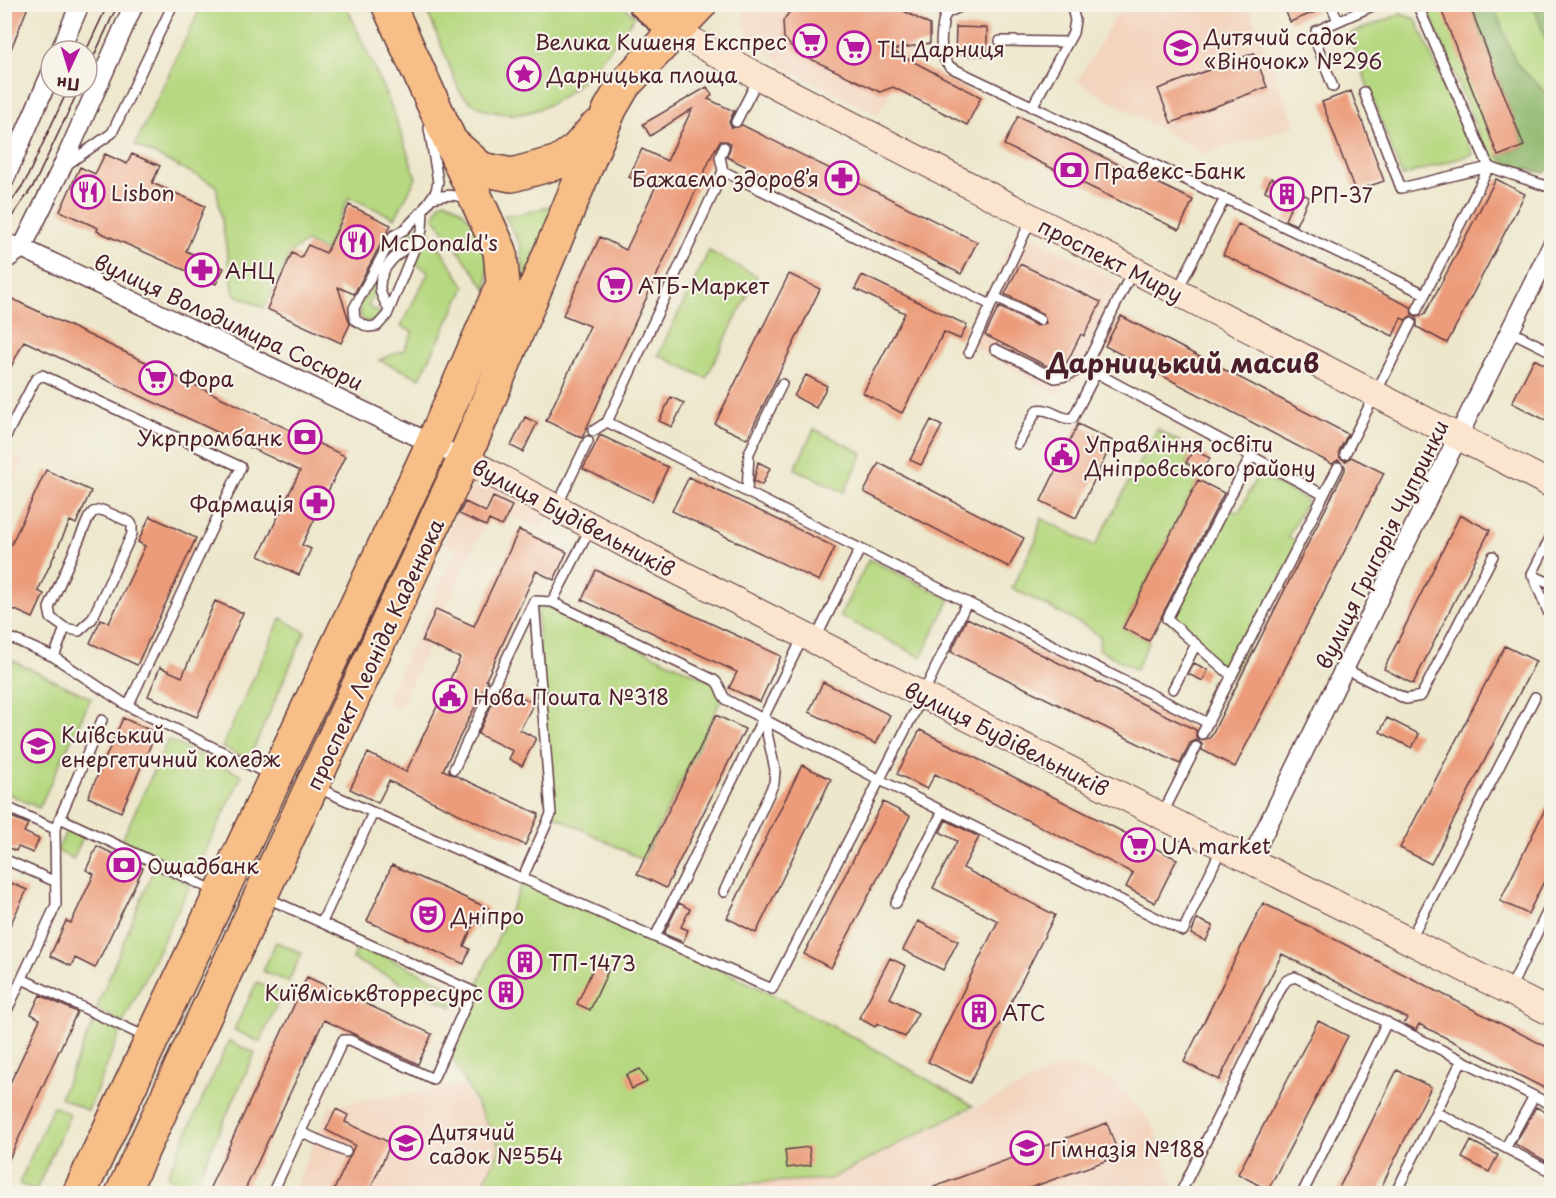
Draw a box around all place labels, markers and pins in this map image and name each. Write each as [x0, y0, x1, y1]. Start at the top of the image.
place label: Дитячий садок «Віночок» №296 [1203, 20, 1382, 76]
supermarket icon: Велика Кишеня Експрес [792, 23, 828, 59]
place label: Велика Кишеня Експрес [535, 25, 787, 57]
supermarket icon: ТЦ Дарниця [836, 30, 872, 66]
school or university icon: Дитячий садок «Віночок» №296 [1163, 30, 1199, 66]
place label: ТЦ Дарниця [877, 32, 1005, 64]
place icon: Дарницька площа [506, 56, 542, 92]
place label: Дарницька площа [546, 58, 737, 90]
bank icon: Правекс-Банк [1053, 152, 1089, 188]
place label: Правекс-Банк [1094, 154, 1246, 186]
pharmacy icon: Бажаємо здоровʼя [824, 160, 860, 196]
place label: Бажаємо здоровʼя [632, 162, 819, 194]
restaurant icon: Lisbon [70, 174, 106, 210]
place label: Lisbon [111, 176, 175, 208]
building icon: РП-37 [1269, 176, 1305, 212]
place label: РП-37 [1310, 178, 1373, 210]
restaurant icon: McDonald's [339, 224, 375, 260]
place label: McDonald's [380, 226, 498, 258]
pharmacy icon: АНЦ [184, 252, 220, 288]
place label: АНЦ [225, 254, 275, 286]
supermarket icon: АТБ-Маркет [597, 267, 633, 303]
place label: АТБ-Маркет [638, 269, 770, 301]
supermarket icon: Фора [138, 360, 174, 396]
place label: Фора [179, 362, 234, 394]
bank icon: Укрпромбанк [287, 419, 323, 455]
place label: Укрпромбанк [137, 421, 283, 453]
place label: Управління освіти Дніпровського району [1084, 427, 1316, 483]
public building icon: Управління освіти Дніпровського району [1044, 437, 1080, 473]
pharmacy icon: Фармація [299, 485, 335, 521]
place label: Фармація [190, 487, 294, 519]
public building icon: Нова Пошта №318 [432, 678, 468, 714]
place label: Нова Пошта №318 [473, 680, 669, 712]
place label: Київський енергетичний коледж [61, 718, 281, 774]
school or university icon: Київський енергетичний коледж [20, 728, 56, 764]
supermarket icon: UA market [1120, 827, 1156, 863]
place label: UA market [1161, 829, 1271, 861]
bank icon: Ощадбанк [106, 847, 142, 883]
place label: Ощадбанк [147, 849, 259, 881]
theatre icon: Дніпро [410, 897, 446, 933]
place label: Дніпро [450, 899, 524, 931]
building icon: ТП-1473 [507, 944, 543, 980]
place label: ТП-1473 [548, 946, 636, 978]
building icon: Київміськвторресурс [488, 974, 524, 1010]
place label: Київміськвторресурс [264, 976, 483, 1008]
building icon: АТС [961, 994, 997, 1030]
place label: АТС [1002, 996, 1046, 1028]
place label: Дитячий садок №554 [428, 1115, 563, 1171]
school or university icon: Дитячий садок №554 [388, 1125, 424, 1161]
school or university icon: Гімназія №188 [1009, 1130, 1045, 1166]
place label: Гімназія №188 [1050, 1132, 1205, 1164]

